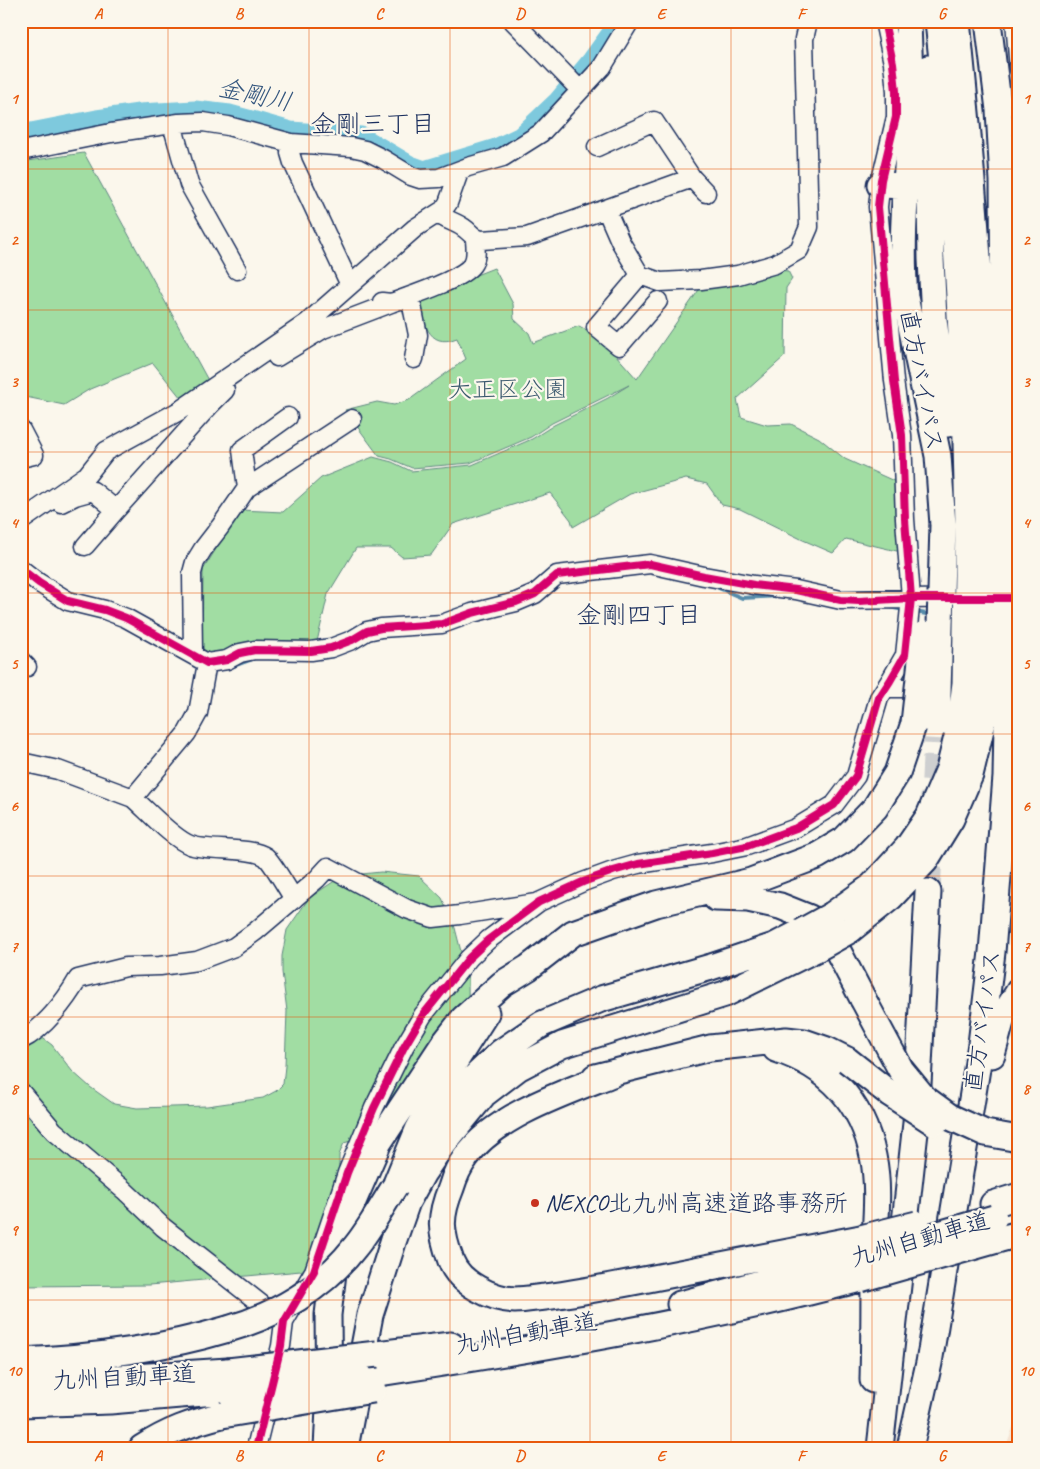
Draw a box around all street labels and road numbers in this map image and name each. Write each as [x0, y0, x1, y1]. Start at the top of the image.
street label: 直方バイパス [894, 307, 950, 453]
street label: 直方バイパス [957, 948, 1007, 1094]
street label: 九州自動車道 [847, 1205, 993, 1273]
street label: 九州自動車道 [452, 1306, 600, 1360]
street label: 九州自動車道 [51, 1358, 197, 1396]

